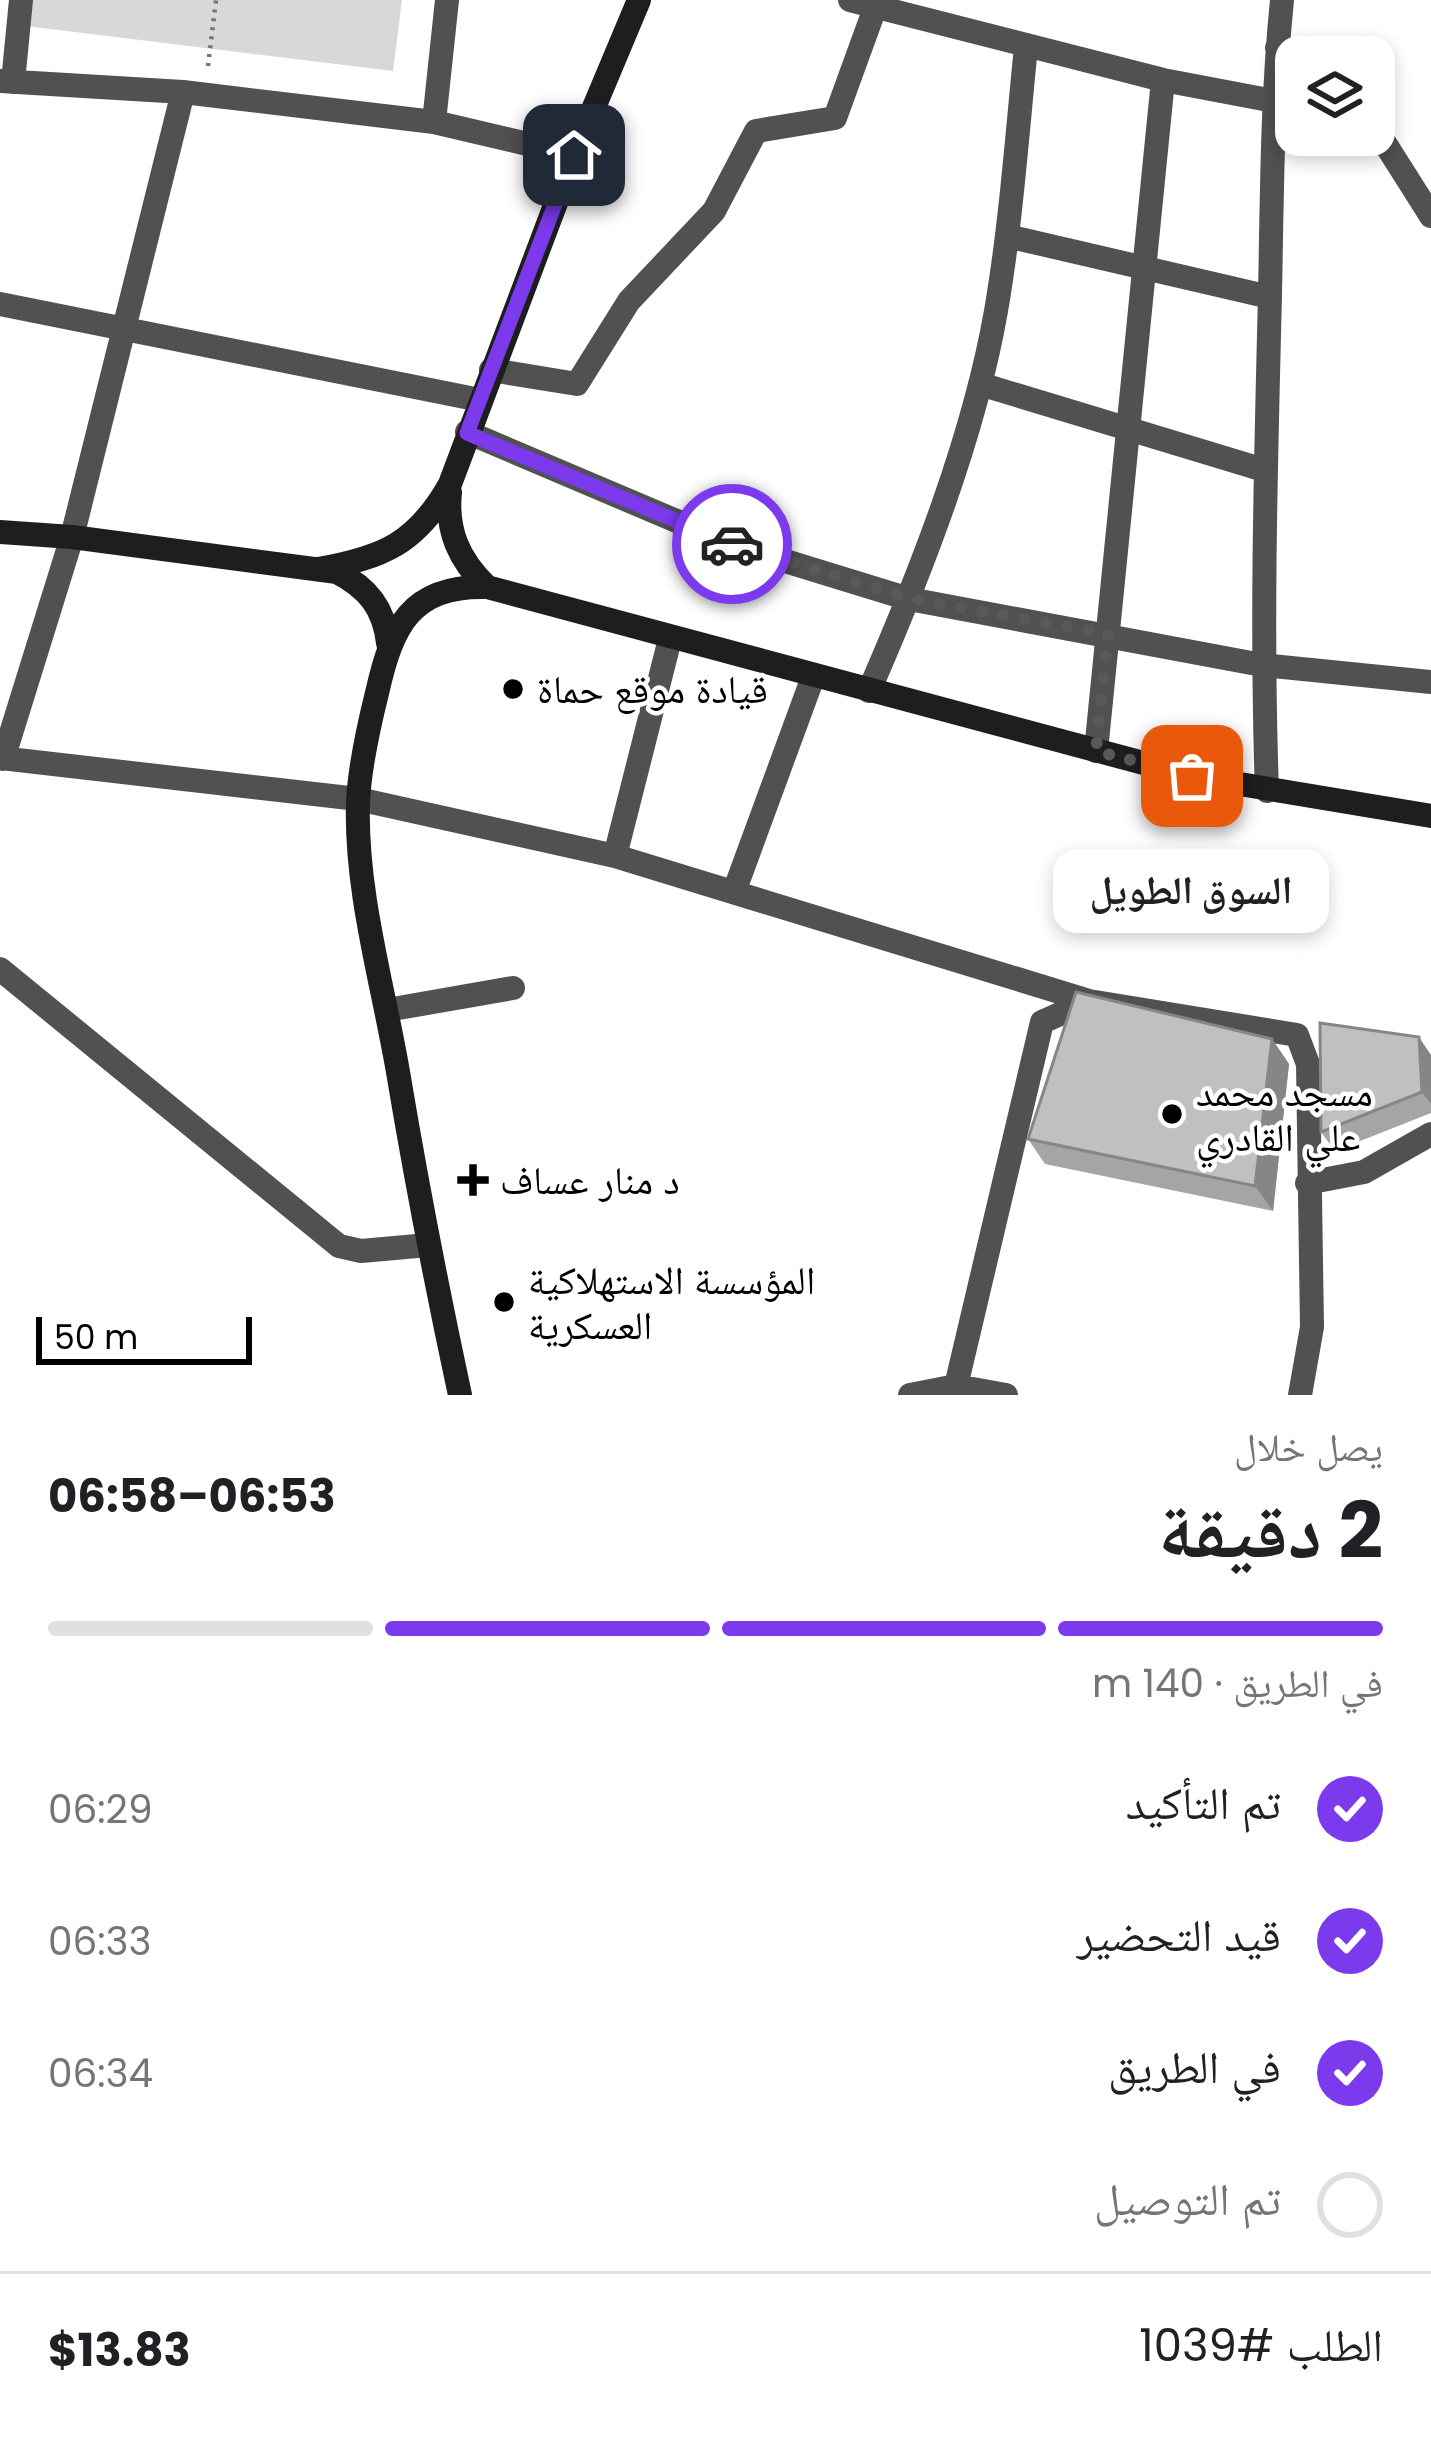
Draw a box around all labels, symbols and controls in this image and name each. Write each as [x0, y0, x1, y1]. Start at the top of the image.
map controls [1275, 36, 1395, 156]
button: layers [1275, 36, 1395, 156]
pin [523, 104, 625, 206]
icon: home [541, 122, 607, 188]
courier [672, 484, 792, 604]
icon: car [699, 511, 765, 577]
place label: قيادة موقع حماة [537, 662, 768, 717]
marker: قيادة موقع حماة [500, 676, 526, 702]
pin [1141, 725, 1243, 827]
icon: bag [1159, 743, 1225, 809]
callout: السوق الطويل [1054, 848, 1330, 932]
text: السوق الطويل [1090, 863, 1293, 918]
place label: مسجد محمد علي القادري [1196, 1065, 1373, 1168]
marker: مسجد محمد علي القادري [1159, 1101, 1185, 1127]
place label: د منار عساف [500, 1153, 680, 1208]
marker: د منار عساف [457, 1164, 489, 1196]
place label: المؤسسة الاستهلاكية العسكرية [528, 1253, 815, 1353]
marker: المؤسسة الاستهلاكية العسكرية [491, 1289, 517, 1315]
scale bar [36, 1311, 252, 1364]
text: 50 m [54, 1314, 138, 1361]
text: يصل خلال [1234, 1420, 1383, 1475]
text: 06:53–06:58 [48, 1465, 336, 1528]
text: 2 دقيقة [1158, 1476, 1383, 1585]
text: في الطريق · 140 m [1092, 1656, 1383, 1711]
text: تم التأكيد [1126, 1772, 1281, 1835]
icon: check [1317, 1776, 1383, 1842]
text: 06:29 [48, 1782, 153, 1837]
text: قيد التحضير [1077, 1904, 1281, 1967]
icon: check [1317, 1908, 1383, 1974]
text: 06:33 [48, 1914, 152, 1969]
text: في الطريق [1108, 2036, 1281, 2099]
icon: check [1317, 2040, 1383, 2106]
text: 06:34 [48, 2046, 153, 2101]
text: تم التوصيل [1094, 2168, 1281, 2231]
text: الطلب #1039 [1139, 2314, 1383, 2377]
text: $13.83 [48, 2319, 191, 2382]

